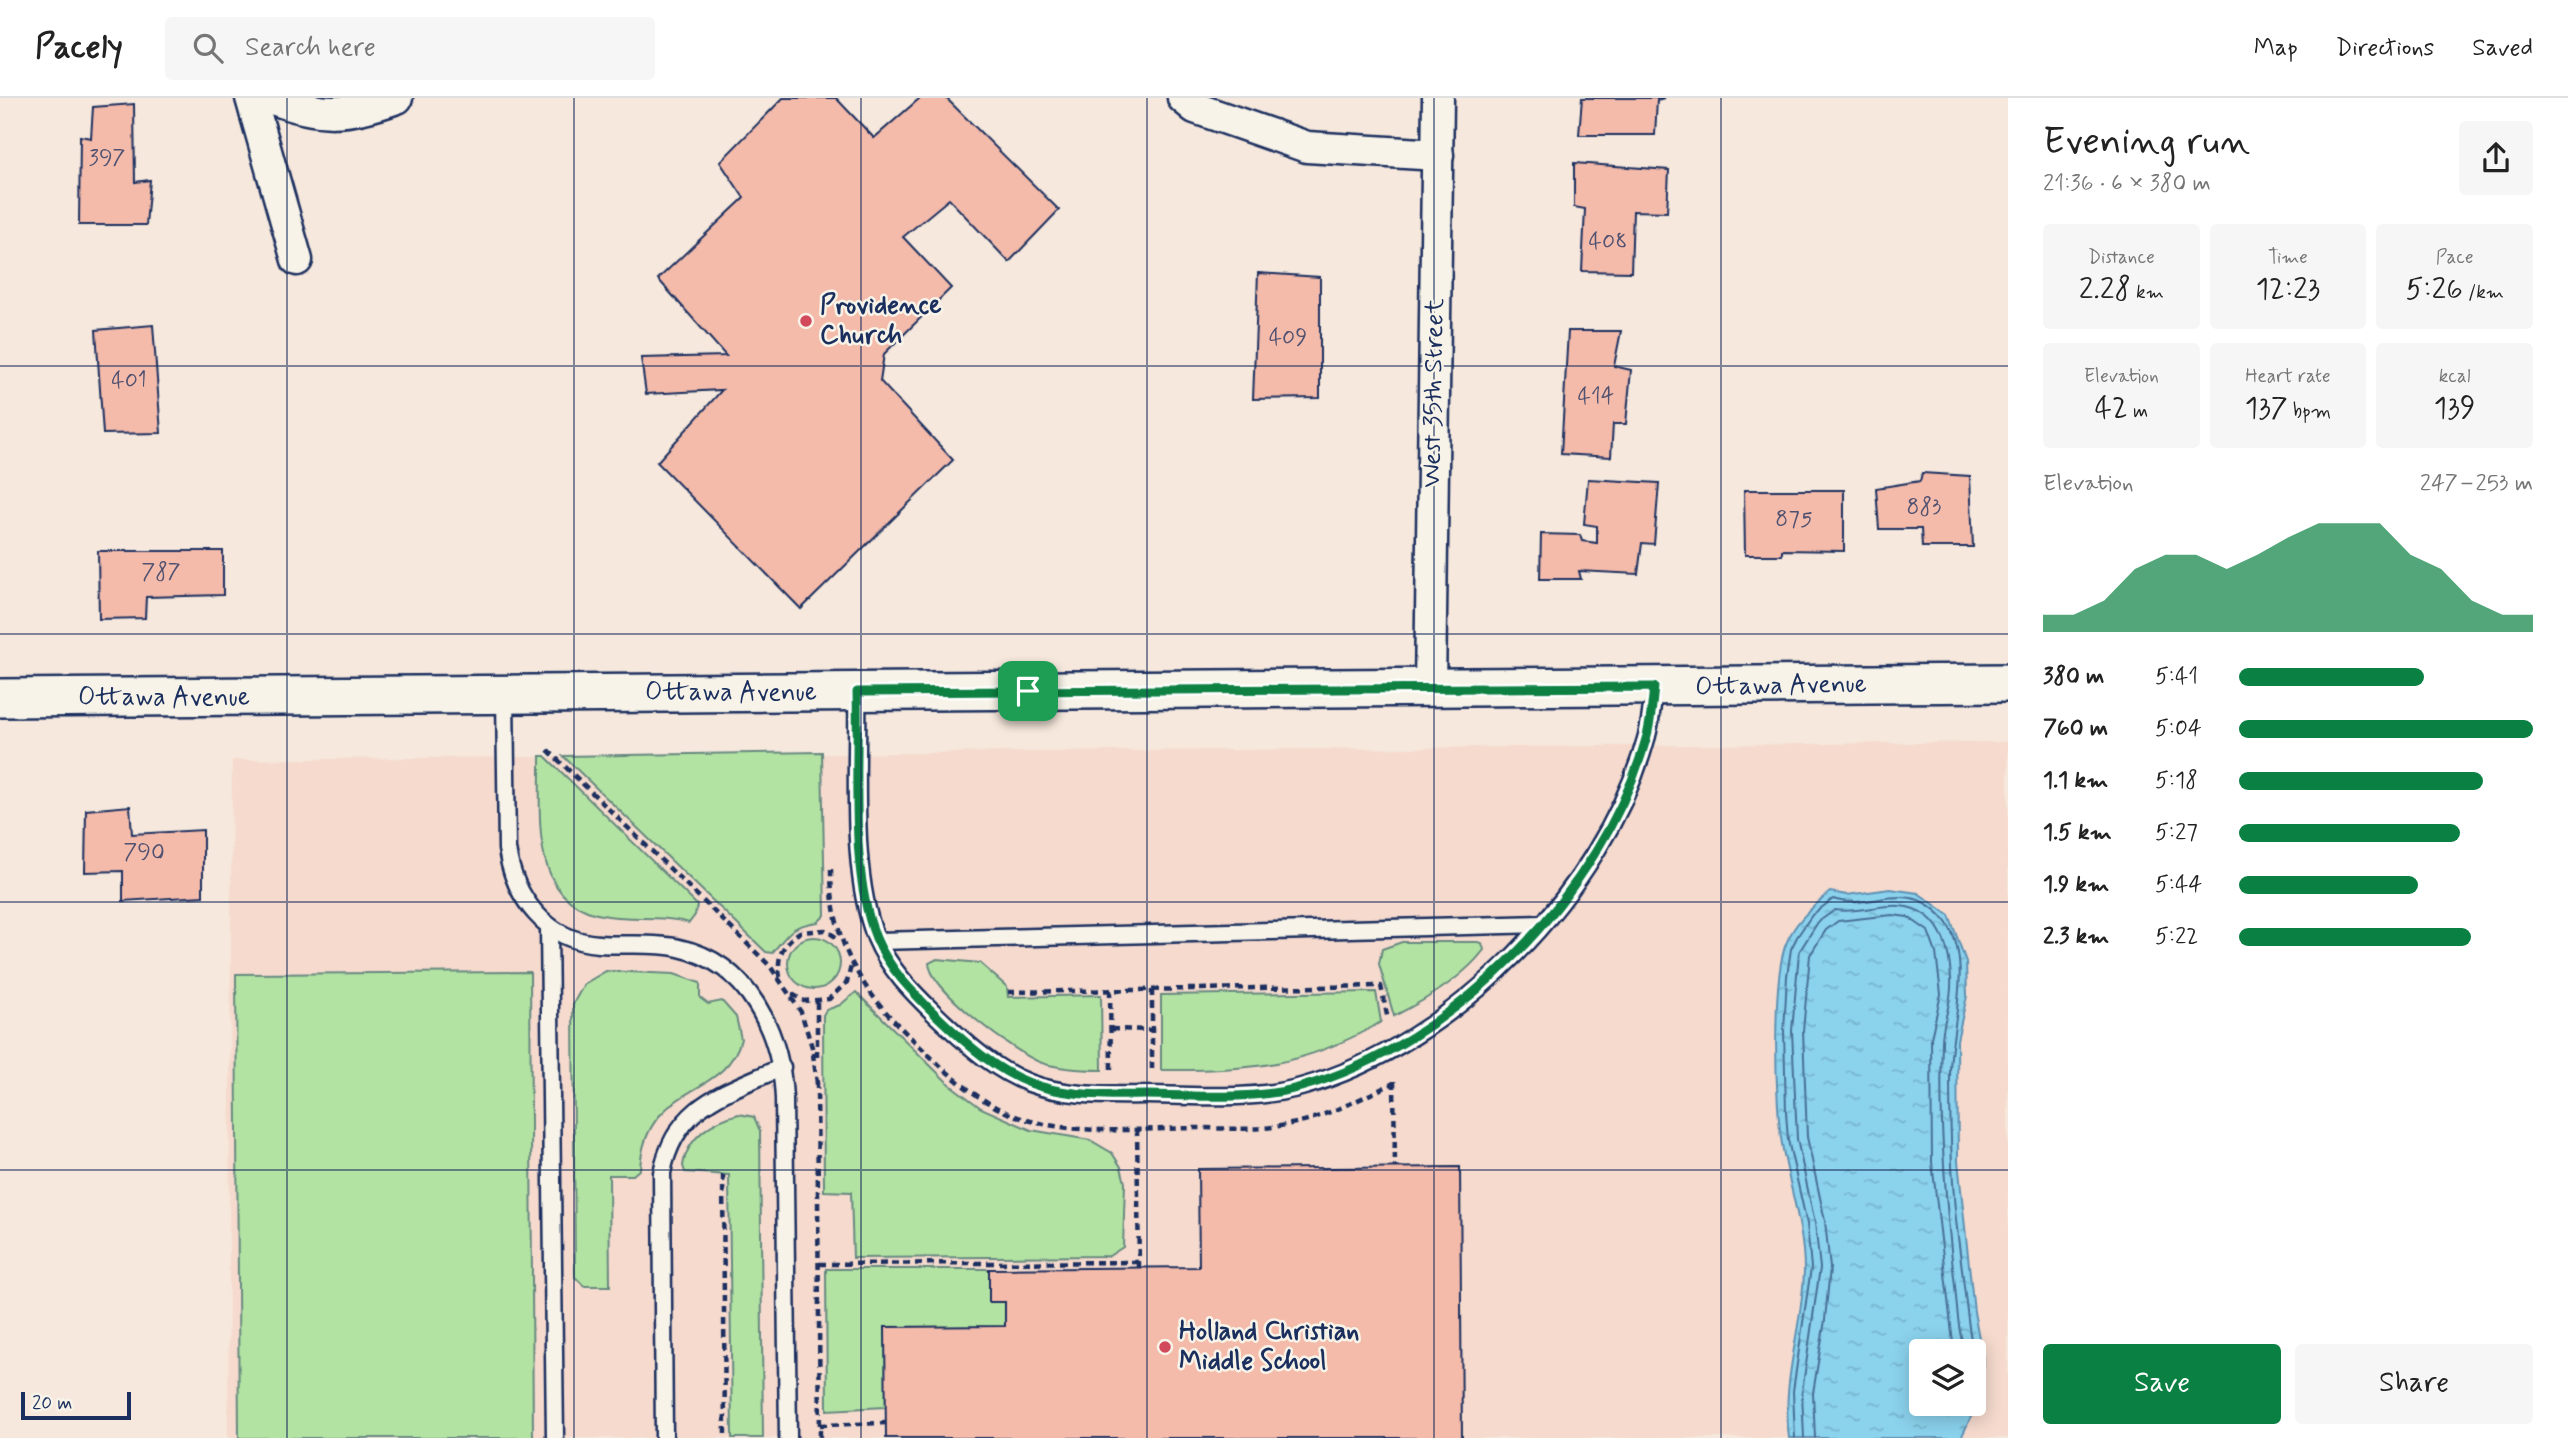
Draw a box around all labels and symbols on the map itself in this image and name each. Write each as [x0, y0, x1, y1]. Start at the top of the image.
house number: 397 [89, 144, 125, 174]
house number: 408 [1589, 227, 1627, 257]
place label: Providence Church [820, 289, 941, 353]
street label: West 35th Street [1415, 298, 1453, 488]
marker: Providence Church [798, 313, 814, 329]
house number: 409 [1269, 323, 1307, 353]
house number: 401 [111, 366, 147, 396]
house number: 414 [1578, 382, 1614, 412]
house number: 883 [1907, 493, 1941, 523]
house number: 875 [1775, 505, 1813, 535]
house number: 787 [141, 558, 181, 588]
pin [998, 661, 1058, 721]
street label: Ottawa Avenue [1695, 668, 1867, 704]
street label: Ottawa Avenue [645, 676, 817, 710]
street label: Ottawa Avenue [78, 681, 250, 715]
house number: 790 [123, 838, 165, 868]
place label: Holland Christian Middle School [1179, 1315, 1359, 1379]
marker: Holland Christian Middle School [1157, 1339, 1173, 1355]
scale bar [21, 1389, 131, 1421]

